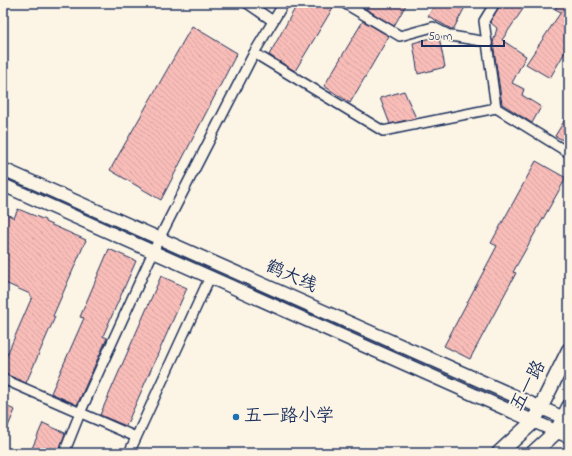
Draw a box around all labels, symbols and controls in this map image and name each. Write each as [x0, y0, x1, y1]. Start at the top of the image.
scale bar [422, 22, 504, 48]
text: 50 m [428, 28, 452, 46]
street label: 鹤大线 [261, 254, 321, 300]
street label: 五一路 [505, 356, 553, 416]
place label: 五一路小学 [244, 404, 334, 430]
marker: 五一路小学 [231, 412, 241, 422]

